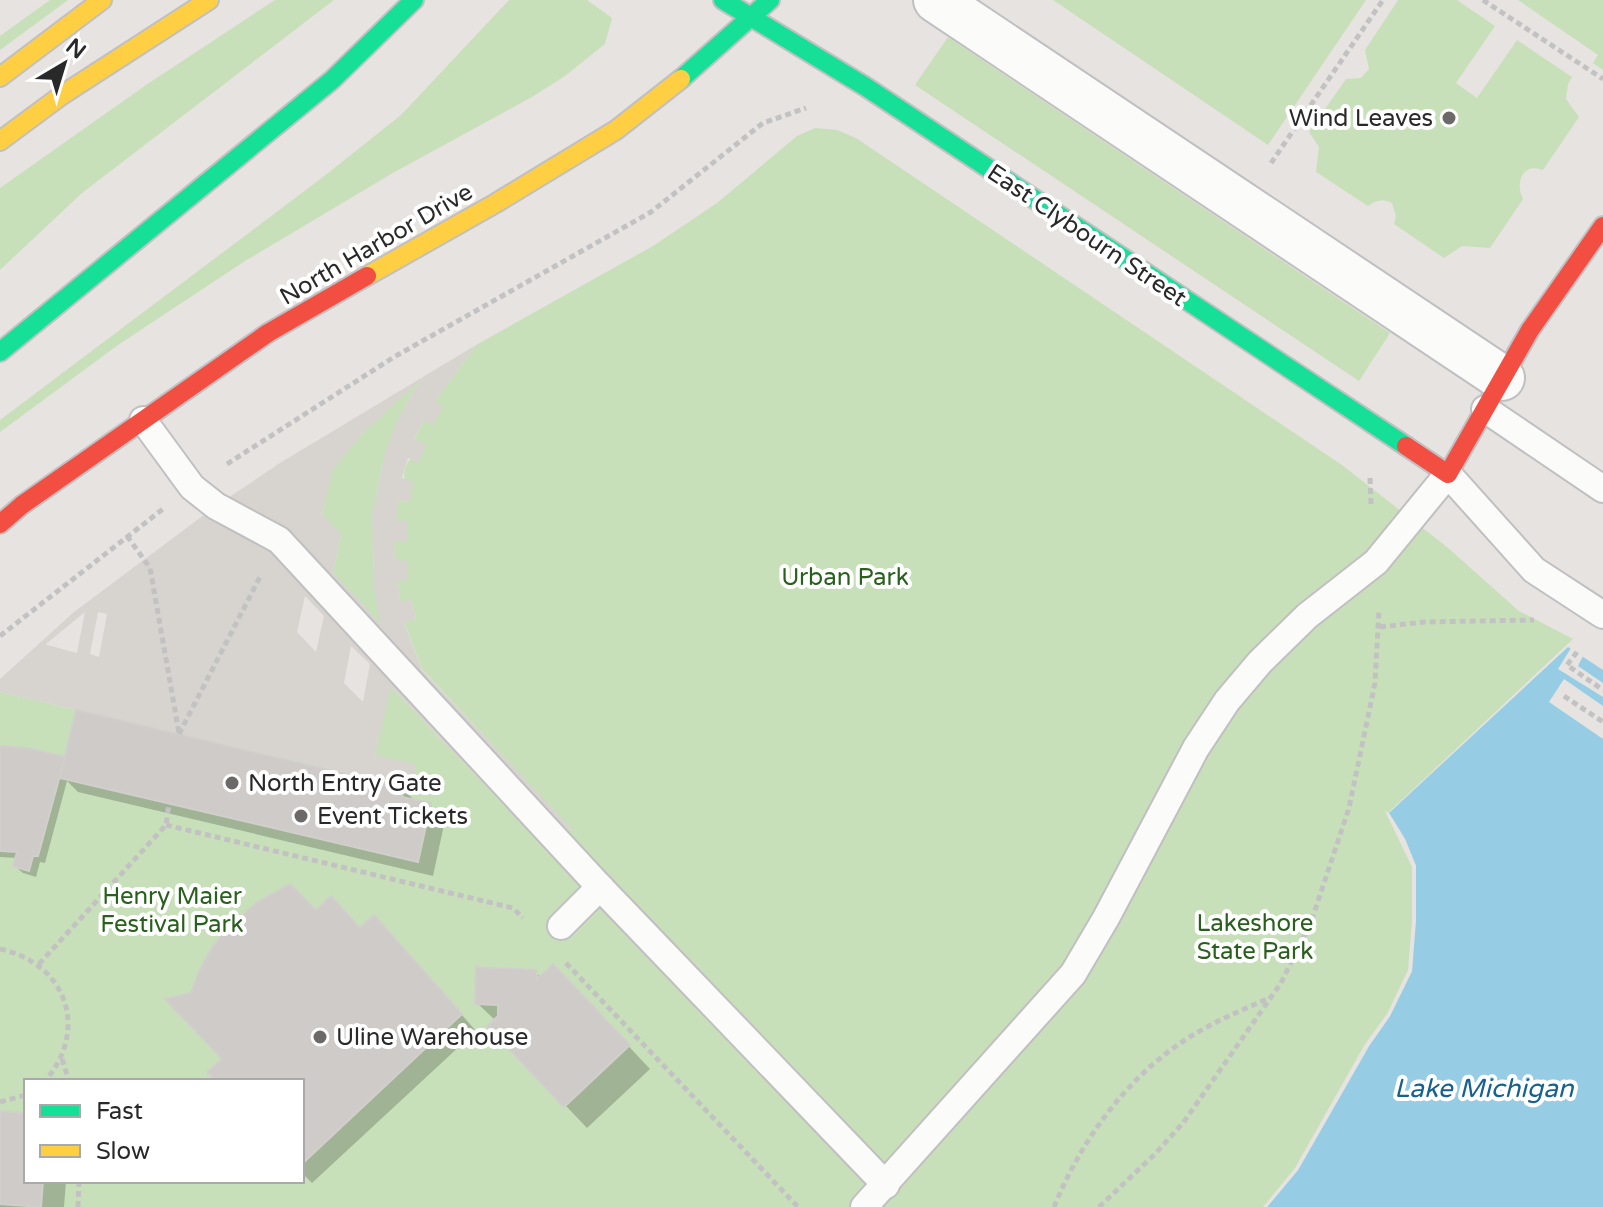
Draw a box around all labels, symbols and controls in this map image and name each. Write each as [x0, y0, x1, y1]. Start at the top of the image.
north arrow [24, 24, 104, 104]
text: N [61, 33, 91, 65]
place label: Wind Leaves [1289, 104, 1433, 133]
marker: Wind Leaves [1440, 109, 1458, 127]
street label: East Clybourn Street [982, 158, 1192, 313]
street label: North Harbor Drive [275, 177, 478, 311]
park label: Urban Park [781, 563, 909, 592]
place label: North Entry Gate [248, 769, 442, 798]
marker: North Entry Gate [223, 774, 241, 792]
place label: Event Tickets [317, 802, 468, 831]
marker: Event Tickets [292, 807, 310, 825]
park label: Henry Maier Festival Park [100, 882, 244, 939]
park label: Lakeshore State Park [1197, 909, 1313, 966]
place label: Uline Warehouse [336, 1023, 528, 1052]
marker: Uline Warehouse [311, 1028, 329, 1046]
water label: Lake Michigan [1394, 1073, 1575, 1104]
legend [24, 1079, 304, 1183]
text: Fast [96, 1097, 143, 1126]
text: Slow [96, 1137, 150, 1166]

